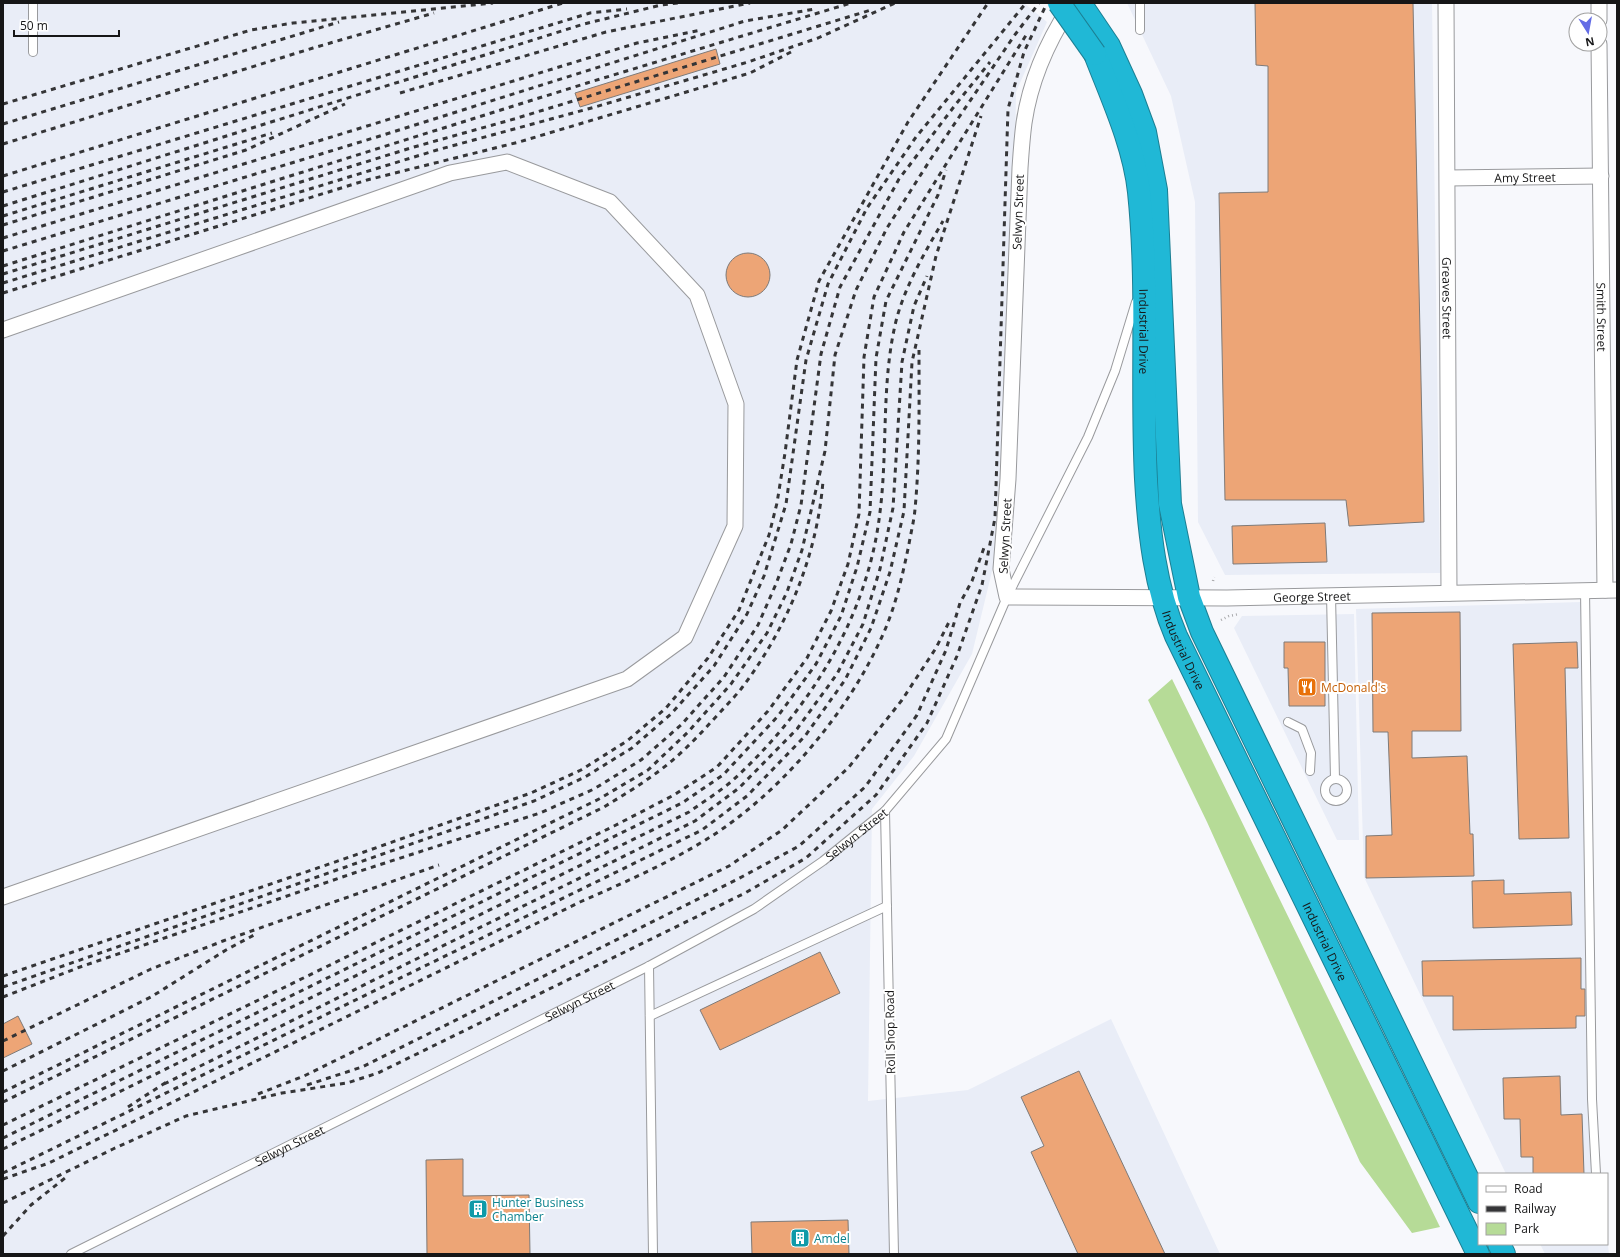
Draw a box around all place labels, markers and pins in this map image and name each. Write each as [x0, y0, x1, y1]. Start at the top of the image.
restaurant icon: McDonald's [1296, 676, 1318, 698]
place label: McDonald's [1321, 679, 1386, 696]
place label: Hunter Business Chamber [492, 1194, 584, 1225]
building icon: Hunter Business Chamber [467, 1198, 489, 1220]
building icon: Amdel [789, 1227, 811, 1249]
place label: Amdel [814, 1230, 850, 1247]

